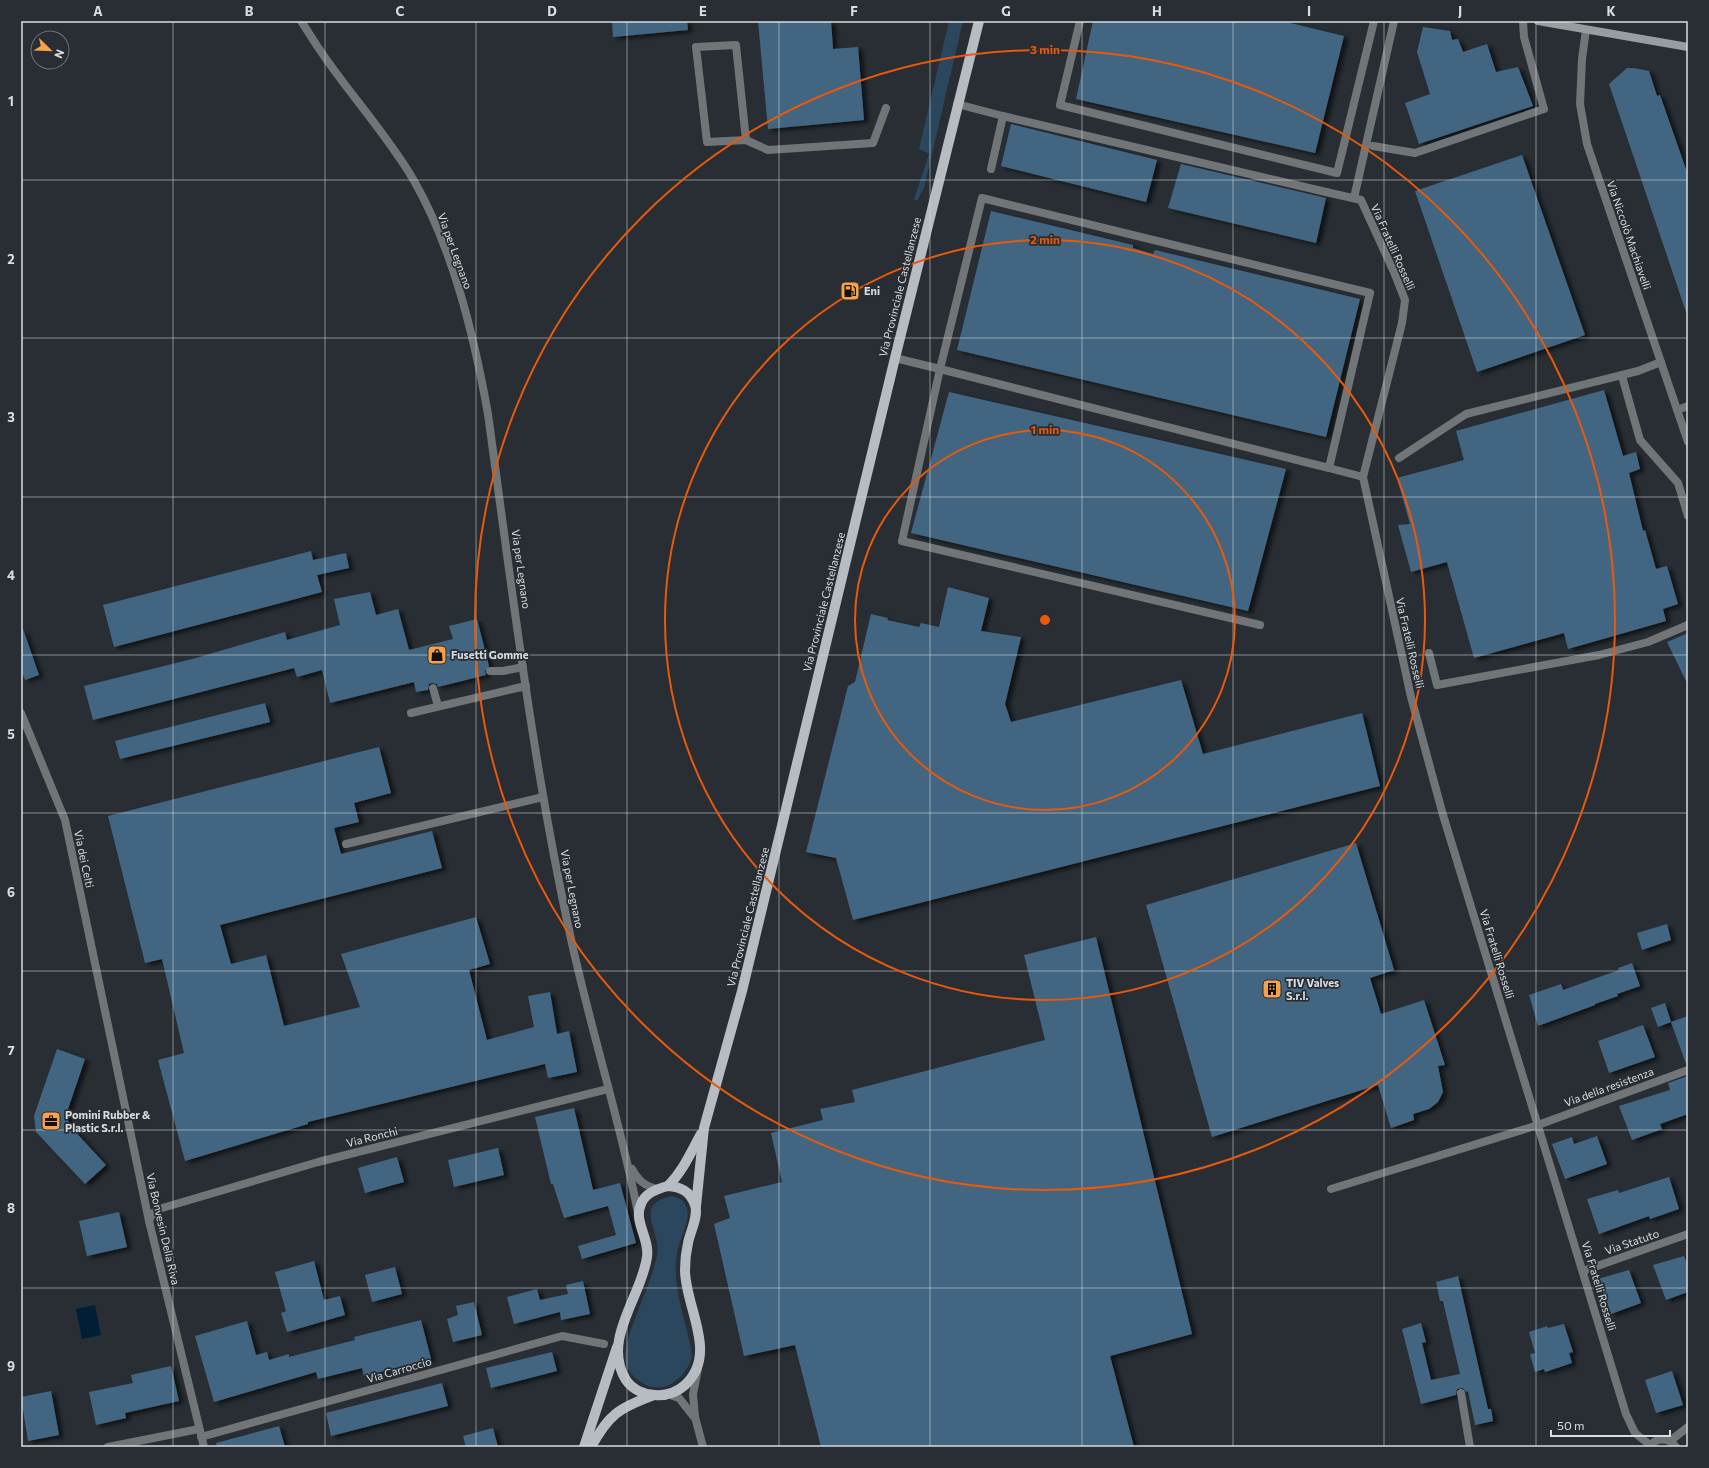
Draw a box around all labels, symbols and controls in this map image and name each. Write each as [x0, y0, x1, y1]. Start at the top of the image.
text: A [93, 3, 103, 19]
text: B [245, 3, 254, 19]
text: C [396, 3, 405, 19]
text: D [547, 3, 557, 19]
text: E [699, 3, 707, 19]
text: F [850, 3, 858, 19]
text: G [1001, 3, 1011, 19]
text: H [1152, 3, 1162, 19]
text: I [1307, 3, 1311, 19]
text: J [1458, 3, 1462, 19]
text: K [1606, 3, 1616, 19]
north arrow [30, 30, 70, 70]
text: 3 min [1030, 42, 1060, 56]
text: N [52, 48, 67, 60]
text: 1 [8, 93, 14, 109]
street label: Via Niccolò Machiavelli [1605, 179, 1654, 291]
street label: Via Fratelli Rosselli [1369, 202, 1418, 292]
street label: Via per Legnano [436, 211, 475, 291]
street label: Via Provinciale Castellanzese [876, 216, 923, 358]
text: 2 min [1030, 232, 1060, 246]
text: 2 [7, 251, 15, 267]
fuel station icon: Eni [839, 280, 861, 302]
place label: Eni [864, 284, 880, 297]
text: 3 [7, 409, 15, 425]
text: 1 min [1031, 422, 1059, 436]
street label: Via per Legnano [509, 528, 534, 610]
street label: Via Provinciale Castellanzese [800, 531, 847, 673]
text: 4 [7, 567, 15, 583]
street label: Via Fratelli Rosselli [1394, 596, 1427, 690]
centre of rings [1038, 613, 1052, 627]
shop icon: Fusetti Gomme [426, 644, 448, 666]
place label: Fusetti Gomme [451, 648, 529, 661]
text: 5 [7, 726, 15, 742]
street label: Via dei Celti [72, 829, 97, 889]
street label: Via Provinciale Castellanzese [724, 846, 771, 988]
street label: Via per Legnano [558, 848, 587, 930]
text: 6 [7, 884, 15, 900]
street label: Via Fratelli Rosselli [1478, 908, 1517, 1000]
place label: TIV Valves S.r.l. [1286, 976, 1339, 1002]
building icon: TIV Valves S.r.l. [1261, 978, 1283, 1000]
text: 7 [7, 1042, 15, 1058]
street label: Via della resistenza [1562, 1064, 1655, 1109]
place label: Pomini Rubber & Plastic S.r.l. [65, 1108, 151, 1134]
office icon: Pomini Rubber & Plastic S.r.l. [40, 1110, 62, 1132]
street label: Via Ronchi [345, 1124, 399, 1149]
street label: Via Bonvesin Della Riva [144, 1172, 183, 1286]
text: 8 [7, 1200, 15, 1216]
street label: Via Statuto [1603, 1226, 1661, 1257]
street label: Via Fratelli Rosselli [1580, 1240, 1619, 1332]
street label: Via Carroccio [365, 1354, 433, 1385]
text: 9 [7, 1358, 15, 1374]
scale bar [1551, 1412, 1670, 1438]
text: 50 m [1557, 1418, 1585, 1432]

